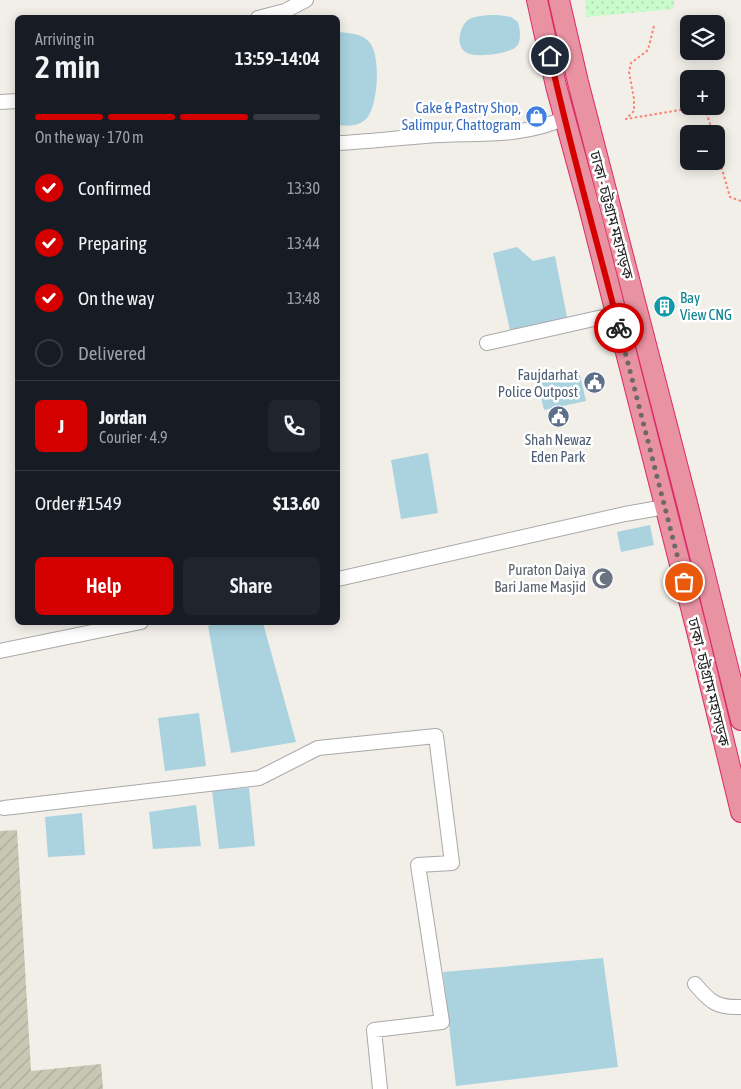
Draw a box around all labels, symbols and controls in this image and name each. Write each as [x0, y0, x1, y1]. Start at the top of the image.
map controls [680, 15, 725, 170]
button: layers [680, 15, 725, 60]
text: Arriving in [35, 30, 95, 48]
pin [529, 35, 571, 77]
icon: home [536, 42, 564, 70]
text: 13:59–14:04 [235, 47, 320, 69]
text: 2 min [35, 48, 100, 85]
button: + [680, 70, 725, 115]
place label: Cake & Pastry Shop, Salimpur, Chattogram [402, 99, 521, 133]
shop icon: Cake & Pastry Shop, Salimpur, Chattogram [525, 104, 549, 128]
button: − [680, 125, 725, 170]
text: On the way · 170 m [35, 128, 144, 146]
street label: ঢাকা - চট্টগ্রাম মহাসড়ক [586, 148, 637, 282]
icon: check [35, 174, 63, 202]
text: Confirmed [78, 177, 151, 199]
text: 13:30 [287, 179, 320, 197]
icon: check [35, 229, 63, 257]
text: Preparing [78, 232, 147, 254]
text: 13:44 [287, 234, 320, 252]
icon: check [35, 284, 63, 312]
text: On the way [78, 287, 155, 309]
text: 13:48 [287, 289, 320, 307]
place label: Bay View CNG [680, 289, 732, 323]
building icon: Bay View CNG [652, 294, 676, 318]
courier [594, 303, 644, 353]
icon: bike [605, 314, 633, 342]
text: Delivered [78, 342, 146, 364]
place label: Faujdarhat Police Outpost [498, 366, 578, 400]
public building icon: Faujdarhat Police Outpost [582, 371, 606, 395]
button: phone [268, 400, 320, 452]
public building icon: Shah Newaz Eden Park [546, 404, 570, 428]
text: Jordan [99, 406, 147, 428]
text: J [58, 415, 64, 437]
text: Courier · 4.9 [99, 428, 168, 446]
place label: Shah Newaz Eden Park [525, 431, 592, 465]
text: Order #1549 [35, 492, 122, 514]
text: $13.60 [273, 492, 320, 514]
button: Help [35, 557, 173, 615]
button: Share [183, 557, 320, 615]
place label: Puraton Daiya Bari Jame Masjid [494, 561, 586, 595]
pin [663, 561, 705, 603]
mosque icon: Puraton Daiya Bari Jame Masjid [590, 566, 614, 590]
icon: bag [670, 568, 698, 596]
street label: ঢাকা - চট্টগ্রাম মহাসড়ক [685, 615, 733, 749]

